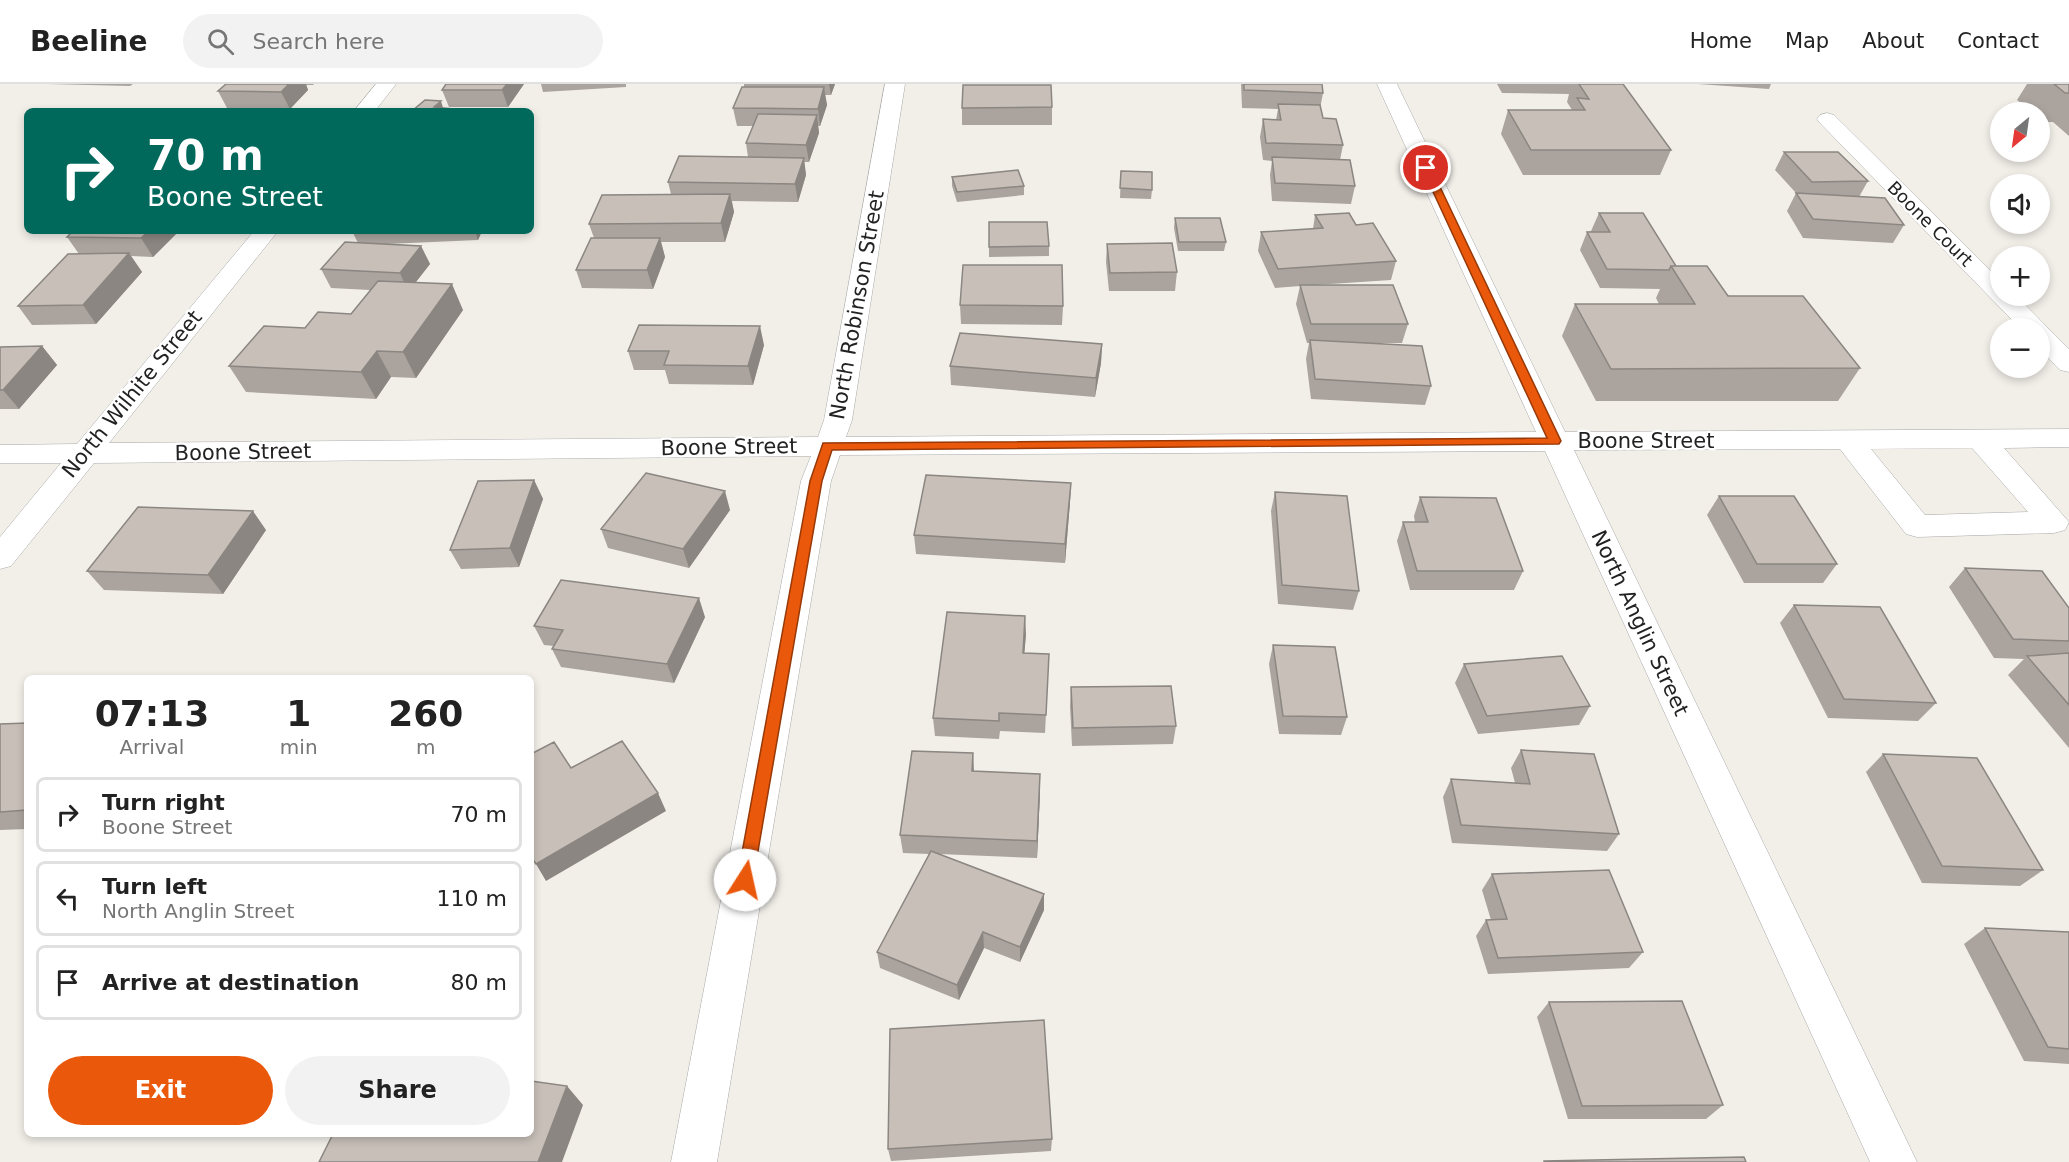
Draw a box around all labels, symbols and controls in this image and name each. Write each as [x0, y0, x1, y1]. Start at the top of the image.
search box [183, 14, 603, 68]
text: Beeline [30, 25, 147, 58]
icon: search [204, 25, 237, 58]
text: Search here [252, 29, 385, 54]
text: Home [1690, 29, 1752, 53]
text: Map [1785, 29, 1829, 53]
text: About [1862, 29, 1924, 53]
text: Contact [1957, 29, 2039, 53]
north arrow [1990, 102, 2050, 162]
map controls [1990, 102, 2050, 378]
text: 70 m [147, 131, 264, 180]
icon: right [48, 132, 126, 210]
pin [1400, 142, 1451, 193]
icon: arrive [1409, 151, 1442, 184]
button: sound [1990, 174, 2050, 234]
street label: Boone Court [1883, 177, 1977, 271]
text: Boone Street [147, 181, 323, 212]
street label: North Robinson Street [825, 189, 889, 421]
button: + [1990, 246, 2050, 306]
street label: North Wilhite Street [57, 306, 207, 482]
button: − [1990, 318, 2050, 378]
street label: Boone Street [1578, 429, 1714, 453]
street label: Boone Street [660, 434, 798, 460]
street label: Boone Street [174, 439, 312, 465]
street label: North Anglin Street [1586, 526, 1694, 720]
text: 07:13 [95, 693, 209, 734]
text: 1 [286, 693, 311, 734]
text: 260 [388, 693, 463, 734]
text: Arrival [119, 735, 184, 759]
text: min [280, 735, 318, 759]
text: m [416, 735, 436, 759]
text: Turn right [102, 790, 225, 815]
icon: right [51, 798, 84, 831]
text: 70 m [451, 802, 507, 827]
text: Boone Street [102, 815, 232, 839]
position arrow [713, 848, 777, 912]
text: Turn left [102, 874, 207, 899]
icon: left [51, 882, 84, 915]
text: 110 m [437, 886, 507, 911]
text: North Anglin Street [102, 899, 294, 923]
icon: arrive [51, 966, 84, 999]
text: Arrive at destination [102, 970, 359, 995]
text: 80 m [451, 970, 507, 995]
button: Exit [48, 1056, 273, 1125]
button: Share [285, 1056, 510, 1125]

